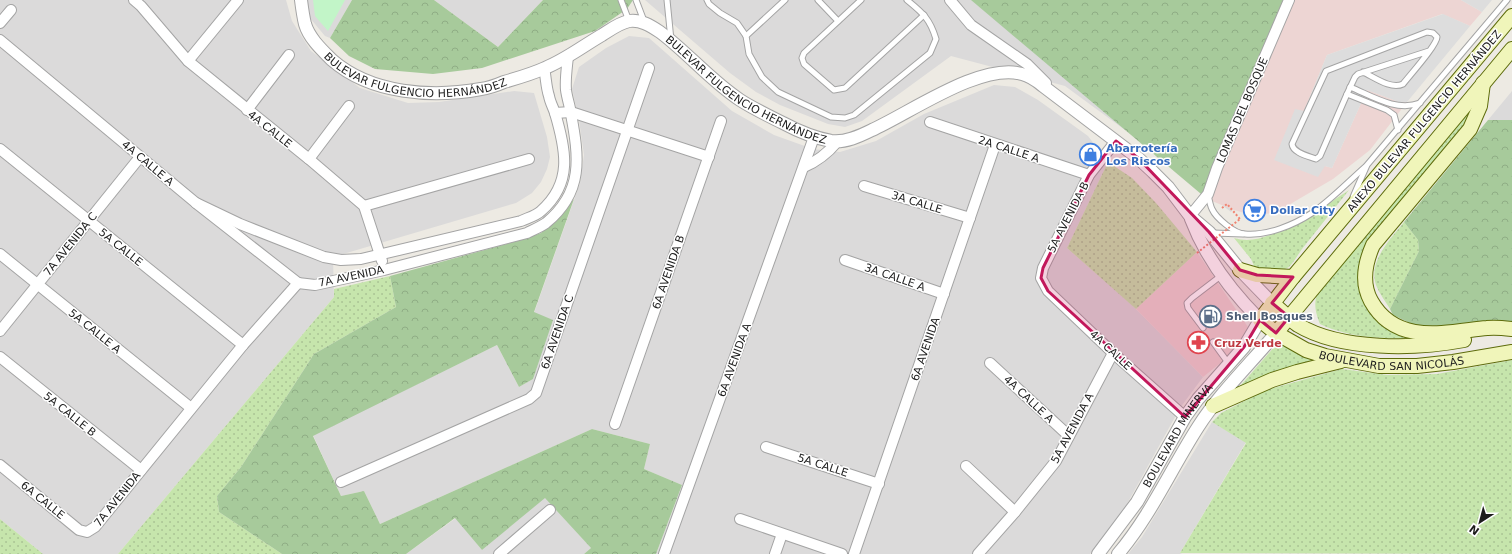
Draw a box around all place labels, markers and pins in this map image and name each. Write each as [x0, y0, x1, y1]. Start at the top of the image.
shop icon: Abarrotería Los Riscos [1078, 141, 1104, 167]
place label: Abarrotería Los Riscos [1106, 142, 1178, 168]
supermarket icon: Dollar City [1242, 197, 1268, 223]
place label: Dollar City [1270, 204, 1335, 217]
fuel station icon: Shell Bosques [1197, 303, 1223, 329]
place label: Shell Bosques [1226, 310, 1313, 323]
pharmacy icon: Cruz Verde [1185, 330, 1211, 356]
place label: Cruz Verde [1214, 337, 1282, 350]

